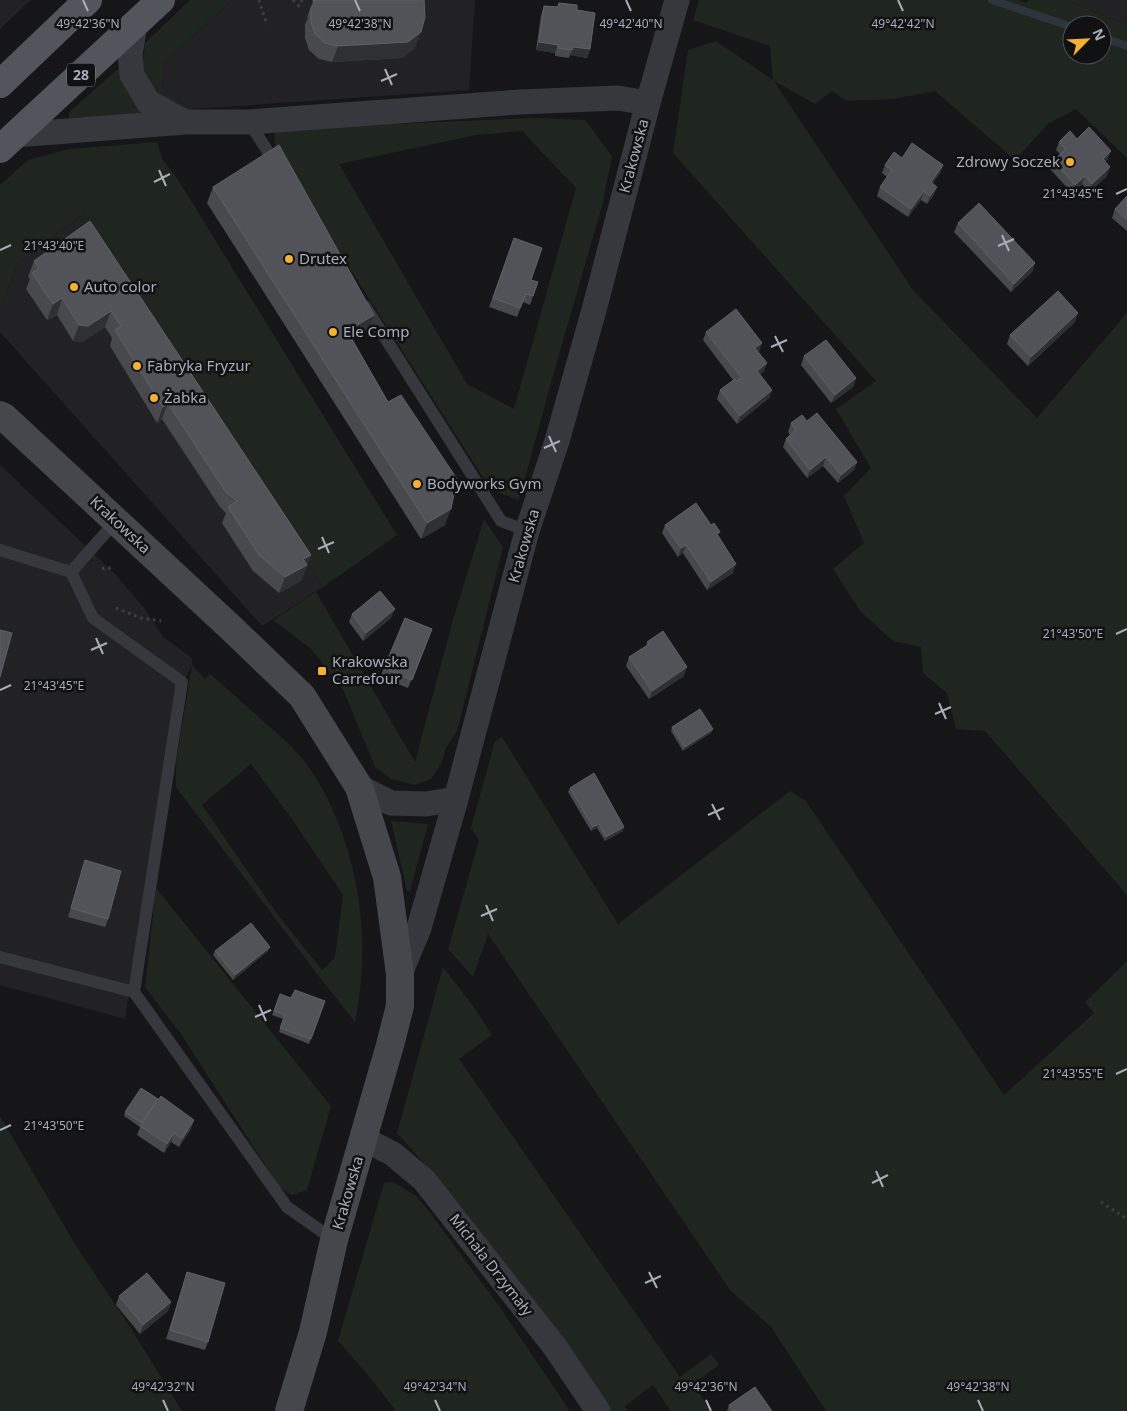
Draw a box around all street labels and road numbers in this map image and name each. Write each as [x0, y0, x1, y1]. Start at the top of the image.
road number: 28 [67, 64, 95, 86]
street label: Krakowska [614, 117, 653, 195]
street label: Krakowska [86, 491, 155, 557]
street label: Krakowska [503, 507, 543, 585]
street label: Krakowska [327, 1154, 367, 1232]
street label: Michała Drzymały [446, 1209, 538, 1320]

